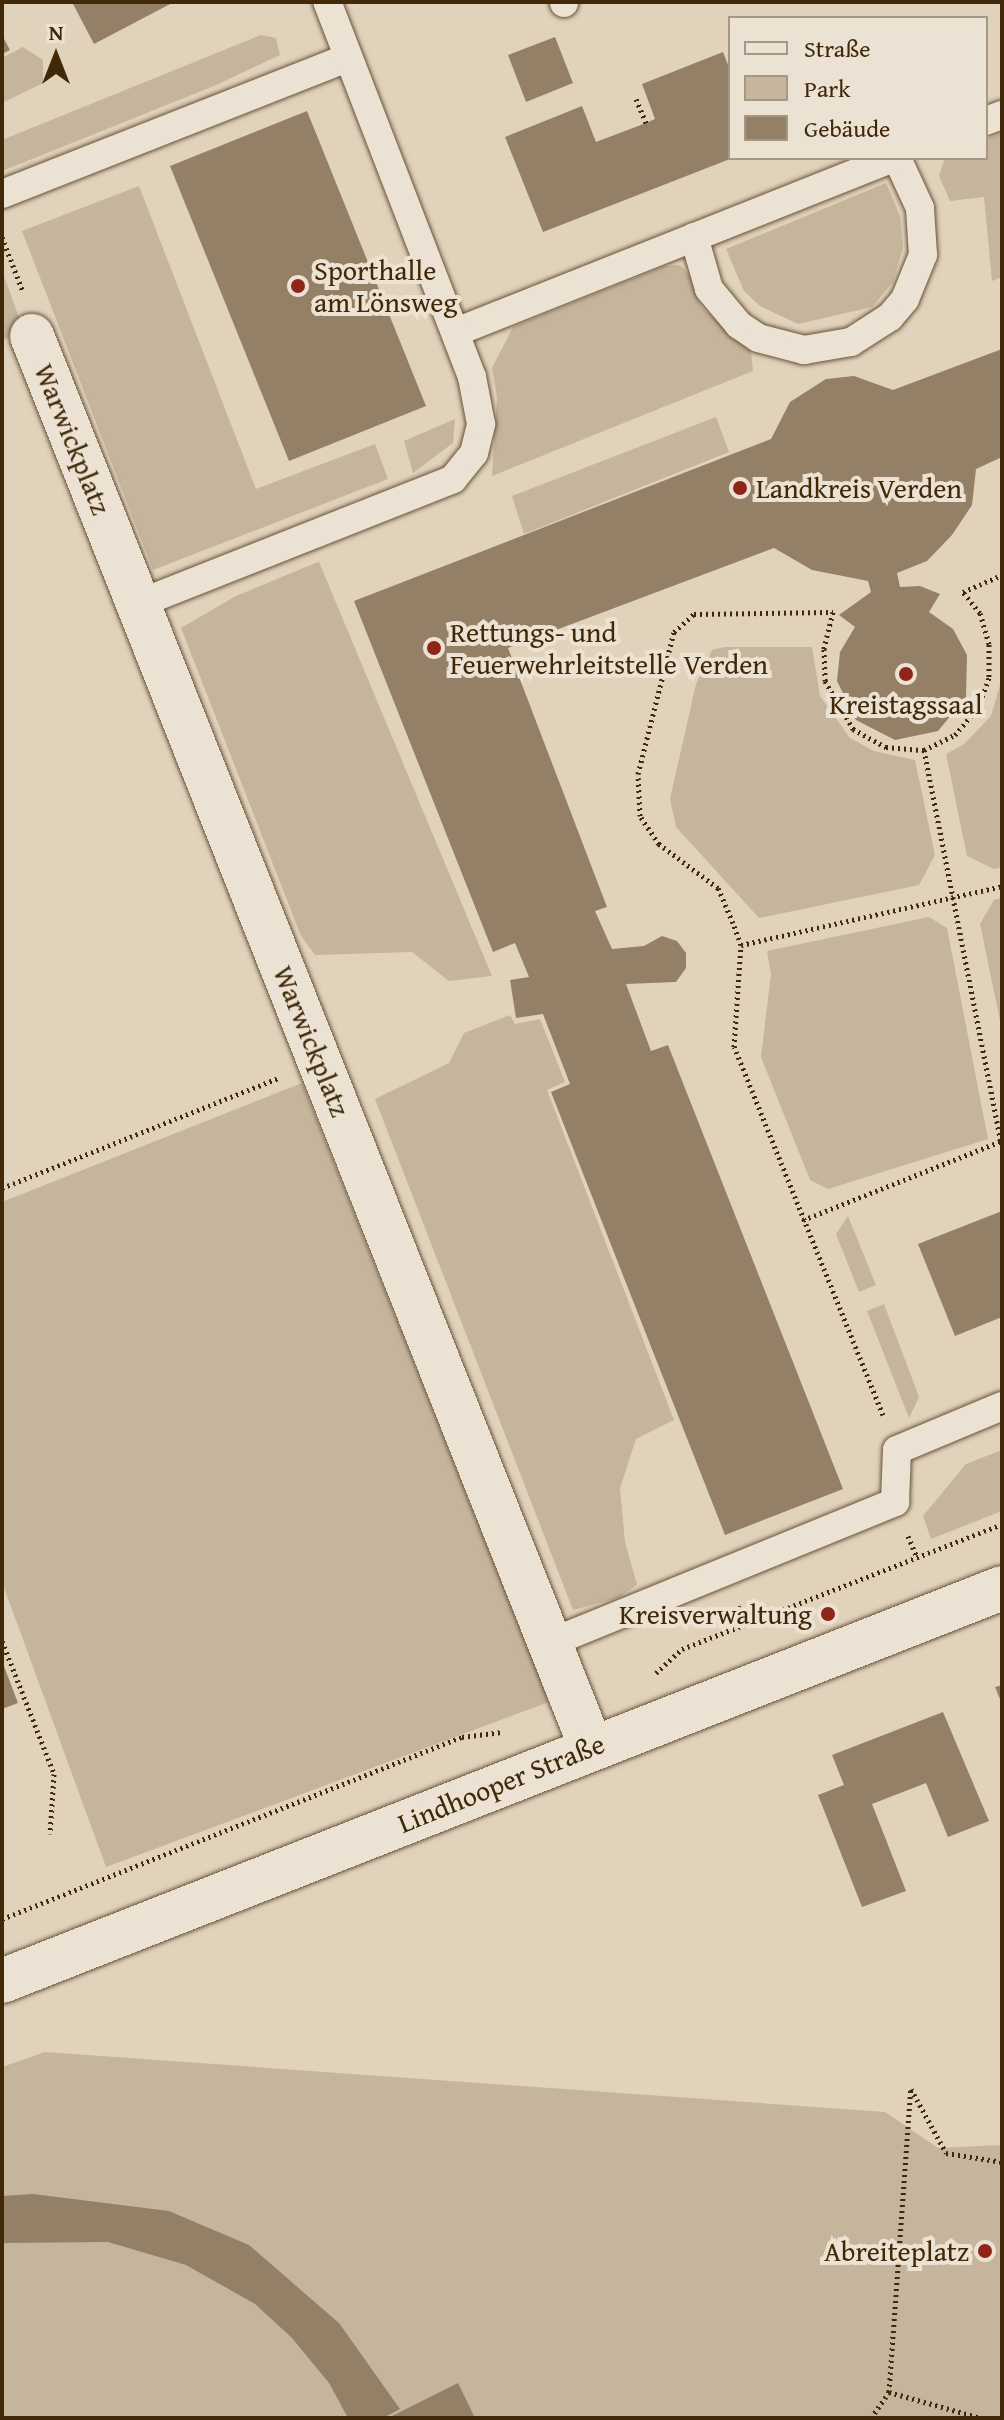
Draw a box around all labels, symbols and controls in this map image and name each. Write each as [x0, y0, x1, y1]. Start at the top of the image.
north arrow [16, 16, 96, 96]
text: N [49, 16, 63, 48]
legend [728, 16, 988, 160]
text: Straße [804, 31, 871, 66]
text: Park [804, 71, 850, 106]
text: Gebäude [804, 111, 890, 146]
place label: Sporthalle am Lönsweg [314, 253, 457, 319]
marker: Sporthalle am Lönsweg [289, 277, 307, 295]
street label: Warwickplatz [27, 359, 119, 519]
place label: Landkreis Verden [756, 471, 962, 505]
marker: Landkreis Verden [731, 479, 749, 497]
place label: Rettungs- und Feuerwehrleitstelle Verden [450, 615, 768, 681]
marker: Rettungs- und Feuerwehrleitstelle Verden [425, 639, 443, 657]
marker: Kreistagssaal [897, 665, 915, 683]
place label: Kreistagssaal [829, 687, 983, 721]
street label: Warwickplatz [266, 961, 358, 1121]
place label: Kreisverwaltung [619, 1597, 812, 1631]
marker: Kreisverwaltung [819, 1605, 837, 1623]
street label: Lindhooper Straße [393, 1726, 609, 1840]
place label: Abreiteplatz [824, 2234, 969, 2268]
marker: Abreiteplatz [976, 2242, 994, 2260]

